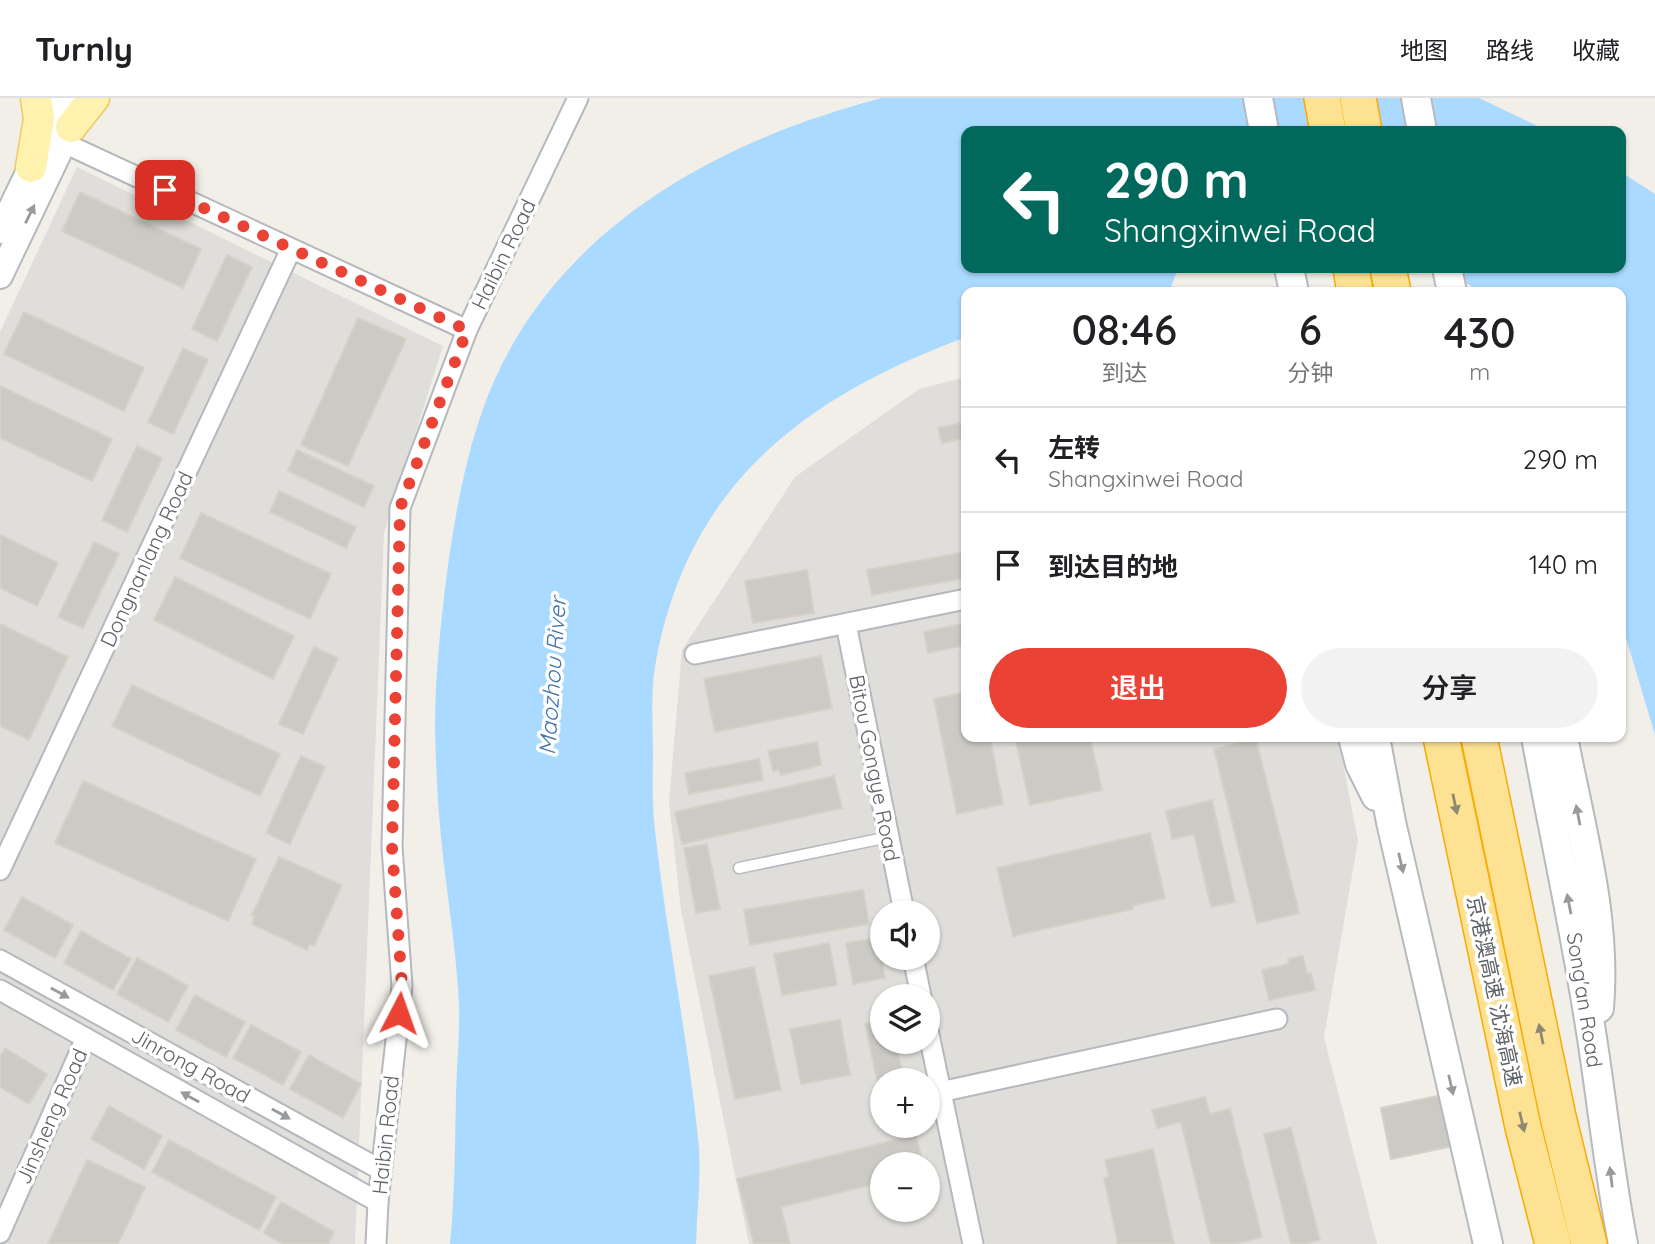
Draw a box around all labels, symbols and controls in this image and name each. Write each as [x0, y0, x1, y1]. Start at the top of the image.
text: Turnly [35, 28, 133, 69]
text: 地图 [1400, 35, 1448, 65]
text: 路线 [1486, 35, 1534, 65]
text: 收藏 [1572, 35, 1620, 65]
text: 290 m [1104, 149, 1249, 210]
icon: left [989, 154, 1080, 245]
pin [135, 160, 195, 220]
icon: arrive [146, 171, 184, 209]
street label: Haibin Road [465, 195, 541, 313]
one-way arrow [24, 204, 35, 224]
text: Shangxinwei Road [1104, 210, 1376, 250]
text: 08:46 [1071, 303, 1177, 356]
text: 6 [1299, 303, 1322, 356]
text: 430 [1444, 306, 1516, 359]
text: m [1469, 357, 1490, 386]
text: 到达 [1101, 358, 1147, 387]
text: 分钟 [1287, 358, 1333, 387]
text: 左转 [1048, 431, 1100, 464]
icon: left [989, 441, 1027, 479]
text: 290 m [1523, 443, 1598, 476]
text: Shangxinwei Road [1048, 464, 1243, 493]
street label: Dongnanlang Road [94, 467, 198, 651]
icon: arrive [989, 546, 1027, 584]
text: 140 m [1529, 548, 1598, 581]
text: 到达目的地 [1048, 550, 1178, 583]
water label: Maozhou River [532, 593, 572, 756]
button: 退出 [989, 648, 1287, 728]
button: 分享 [1301, 648, 1598, 728]
street label: Bitou Gongye Road [844, 672, 906, 864]
one-way arrow [1450, 793, 1461, 815]
one-way arrow [1573, 804, 1584, 826]
one-way arrow [1395, 852, 1406, 874]
street label: 京港澳高速 沈海高速 [1462, 893, 1528, 1089]
one-way arrow [1563, 893, 1574, 915]
map controls [870, 900, 940, 1222]
button: sound [870, 900, 940, 970]
street label: Song'an Road [1561, 931, 1609, 1069]
position arrow [362, 976, 436, 1050]
button: layers [870, 984, 940, 1054]
one-way arrow [50, 987, 70, 999]
street label: Jinrong Road [127, 1022, 255, 1108]
one-way arrow [1535, 1023, 1546, 1045]
street label: Jinsheng Road [10, 1044, 92, 1188]
button: + [870, 1068, 940, 1138]
street label: Haibin Road [366, 1074, 404, 1196]
one-way arrow [1446, 1074, 1457, 1096]
one-way arrow [180, 1091, 200, 1103]
one-way arrow [271, 1108, 290, 1120]
one-way arrow [1517, 1111, 1528, 1133]
button: − [870, 1152, 940, 1222]
one-way arrow [1605, 1166, 1616, 1188]

